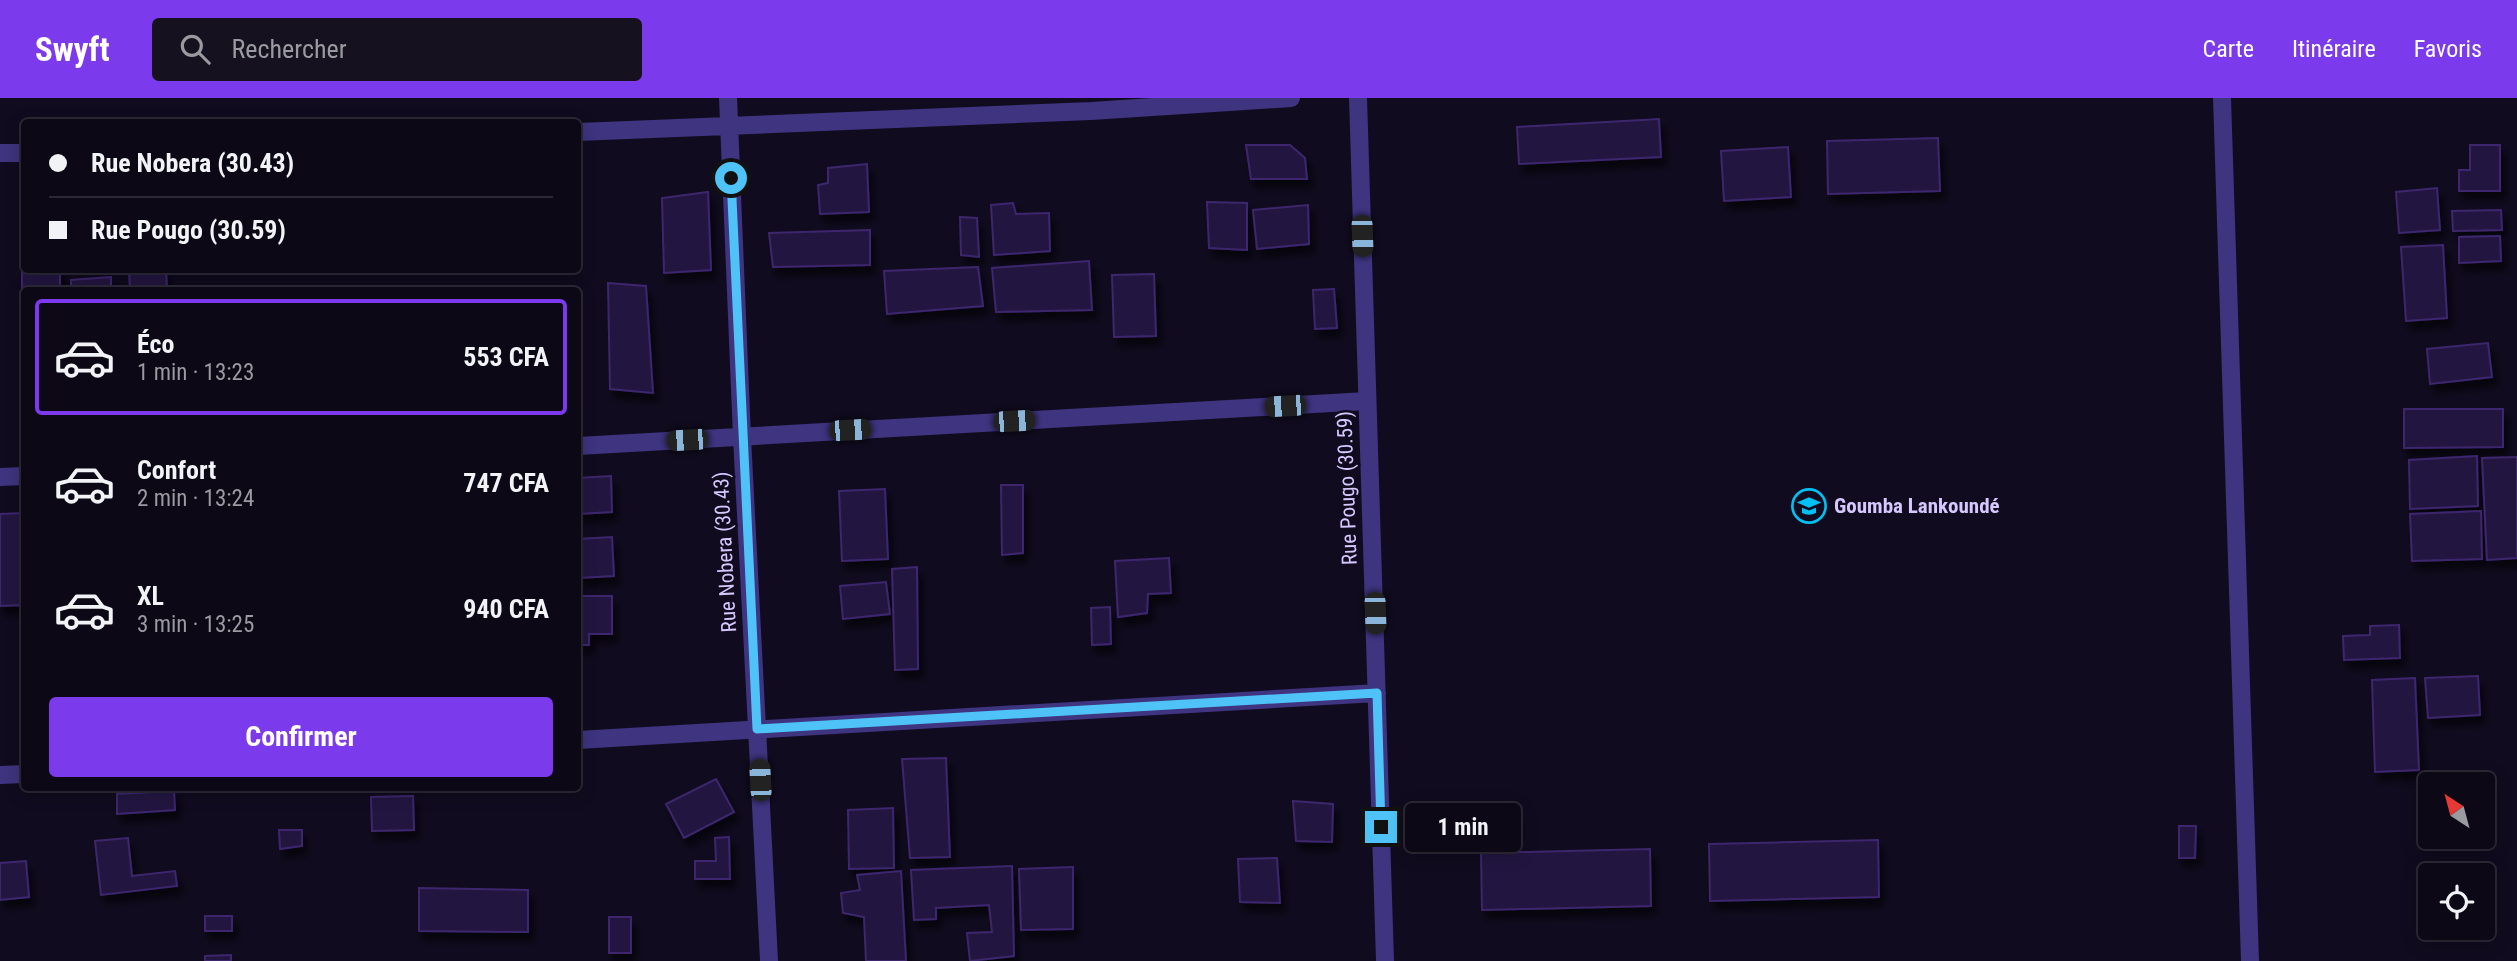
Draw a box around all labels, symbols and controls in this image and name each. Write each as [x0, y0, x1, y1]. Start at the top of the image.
search box [152, 18, 642, 81]
text: Swyft [35, 30, 110, 69]
icon: search [176, 30, 214, 68]
text: Rechercher [232, 34, 347, 64]
text: Carte [2203, 35, 2254, 63]
text: Itinéraire [2292, 35, 2376, 63]
text: Favoris [2414, 35, 2482, 63]
text: Rue Nobera (30.43) [91, 148, 294, 178]
route start [715, 162, 747, 194]
text: Rue Pougo (30.59) [91, 215, 286, 245]
car [1351, 215, 1374, 257]
icon: car [53, 326, 116, 389]
text: Éco [137, 329, 174, 359]
text: 553 CFA [463, 342, 549, 372]
text: 1 min · 13:23 [137, 359, 254, 386]
car [1264, 394, 1307, 418]
car [993, 409, 1036, 433]
street label: Rue Pougo (30.59) [1332, 411, 1362, 565]
car [829, 418, 872, 442]
car [666, 428, 709, 452]
icon: car [53, 452, 116, 515]
text: Confort [137, 455, 216, 485]
text: 747 CFA [463, 468, 549, 498]
street label: Rue Nobera (30.43) [709, 471, 741, 633]
text: 2 min · 13:24 [137, 485, 254, 512]
school or university icon: Goumba Lankoundé [1790, 487, 1828, 525]
place label: Goumba Lankoundé [1834, 494, 2000, 518]
icon: car [53, 578, 116, 641]
text: XL [137, 581, 164, 611]
car [1364, 592, 1387, 634]
text: 940 CFA [463, 594, 549, 624]
text: 3 min · 13:25 [137, 611, 254, 638]
button: Confirmer [49, 697, 553, 777]
car [749, 758, 772, 802]
north arrow [2418, 772, 2496, 849]
map controls [2418, 772, 2495, 940]
callout: 1 min [1406, 802, 1521, 852]
route end [1365, 811, 1397, 843]
text: 1 min [1437, 814, 1489, 841]
button: locate [2418, 863, 2495, 940]

